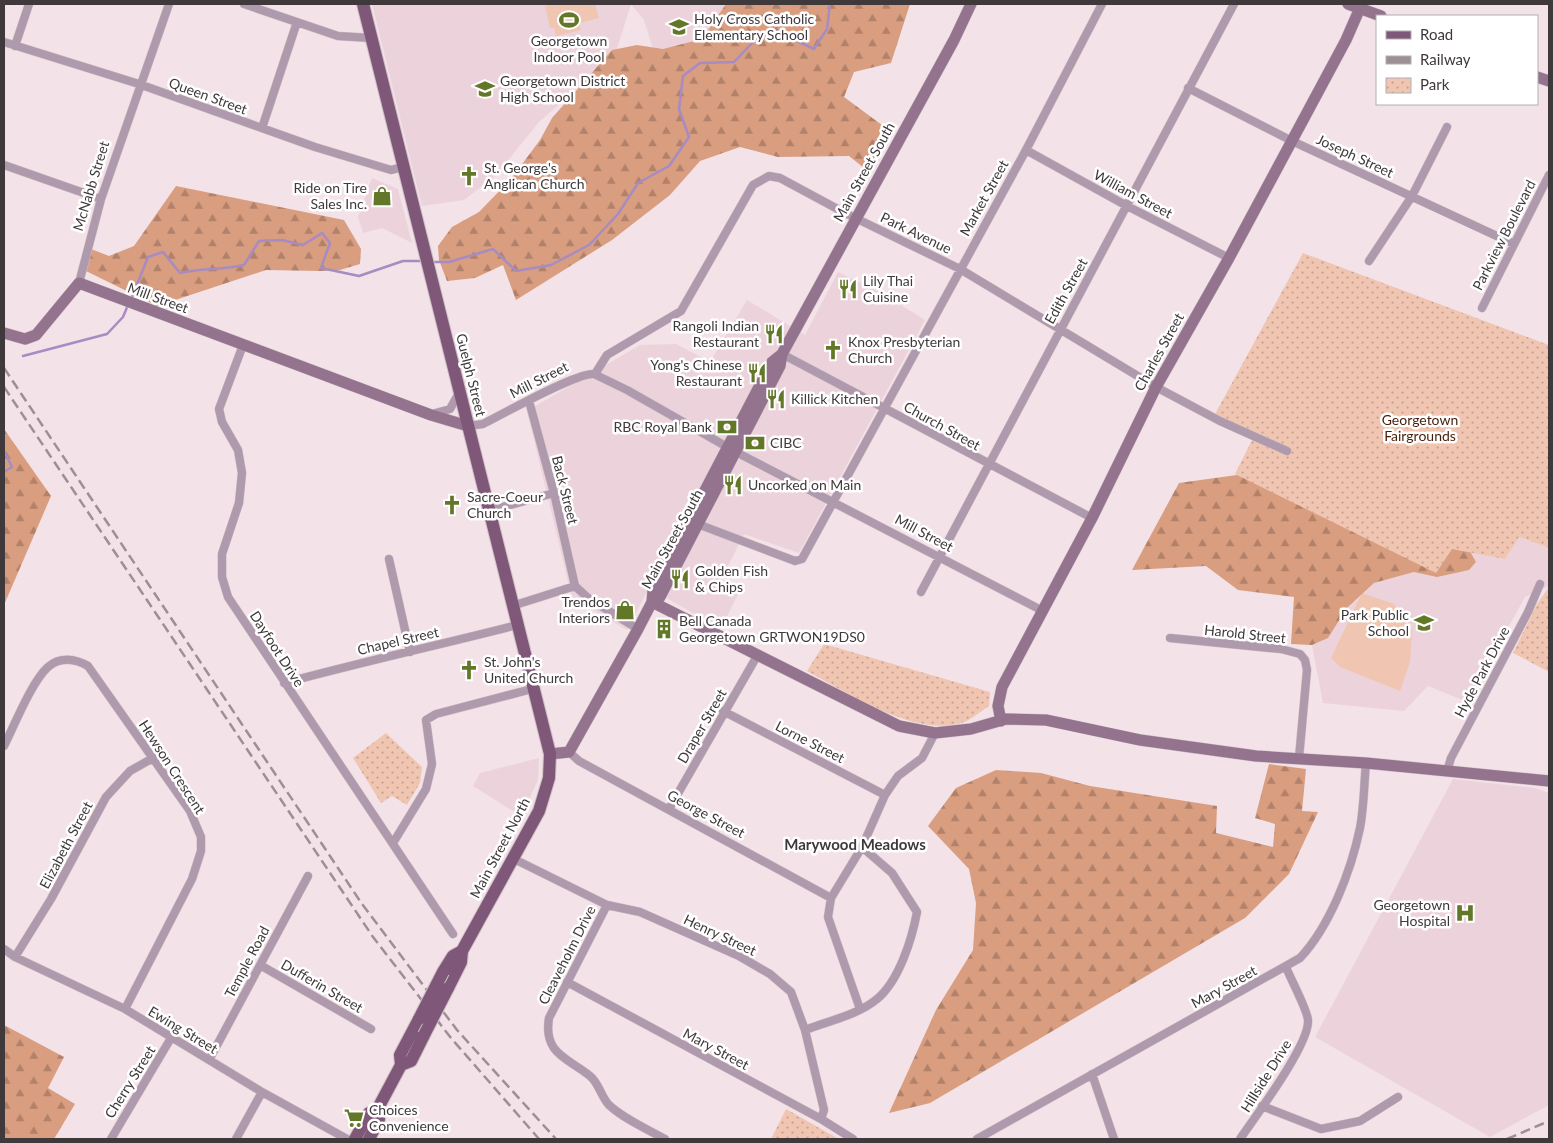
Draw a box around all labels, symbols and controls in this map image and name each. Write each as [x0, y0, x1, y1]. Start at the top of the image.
sports icon: Georgetown Indoor Pool [558, 9, 580, 31]
place label: Holy Cross Catholic Elementary School [694, 10, 815, 43]
legend [1376, 15, 1538, 105]
school or university icon: Holy Cross Catholic Elementary School [668, 16, 690, 38]
text: Road [1420, 25, 1453, 43]
place label: Georgetown Indoor Pool [531, 32, 607, 65]
text: Railway [1420, 50, 1471, 68]
place label: Georgetown District High School [500, 72, 625, 105]
street label: Queen Street [167, 74, 250, 118]
text: Park [1420, 75, 1450, 93]
school or university icon: Georgetown District High School [474, 78, 496, 100]
street label: Main Street South [829, 119, 898, 224]
street label: Joseph Street [1314, 130, 1396, 181]
street label: McNabb Street [69, 139, 112, 233]
street label: Market Street [956, 157, 1011, 239]
place label: St. George's Anglican Church [484, 159, 585, 192]
church icon: St. George's Anglican Church [458, 165, 480, 187]
street label: William Street [1091, 166, 1176, 221]
street label: Parkview Boulevard [1468, 177, 1539, 293]
place label: Ride on Tire Sales Inc. [293, 179, 367, 212]
shop icon: Ride on Tire Sales Inc. [371, 185, 393, 207]
street label: Park Avenue [878, 208, 954, 257]
street label: Edith Street [1041, 255, 1091, 326]
place label: Lily Thai Cuisine [863, 272, 913, 305]
restaurant icon: Lily Thai Cuisine [837, 278, 859, 300]
street label: Mill Street [126, 279, 191, 316]
street label: Charles Street [1130, 310, 1187, 394]
place label: Rangoli Indian Restaurant [673, 317, 759, 350]
restaurant icon: Rangoli Indian Restaurant [763, 323, 785, 345]
street label: Guelph Street [453, 332, 490, 418]
place label: Knox Presbyterian Church [848, 333, 960, 366]
church icon: Knox Presbyterian Church [822, 339, 844, 361]
place label: Yong's Chinese Restaurant [650, 356, 742, 389]
street label: Mill Street [507, 358, 571, 401]
restaurant icon: Yong's Chinese Restaurant [746, 362, 768, 384]
restaurant icon: Killick Kitchen [765, 388, 787, 410]
place label: Killick Kitchen [791, 390, 878, 407]
street label: Church Street [901, 398, 983, 454]
park label: Georgetown Fairgrounds [1382, 411, 1458, 444]
bank icon: RBC Royal Bank [716, 416, 738, 438]
place label: RBC Royal Bank [613, 418, 713, 435]
bank icon: CIBC [744, 432, 766, 454]
place label: CIBC [770, 434, 802, 451]
street label: Back Street [549, 454, 582, 526]
restaurant icon: Uncorked on Main [722, 474, 744, 496]
place label: Uncorked on Main [748, 476, 861, 493]
street label: Main Street South [637, 486, 706, 591]
place label: Sacre-Coeur Church [467, 488, 543, 521]
church icon: Sacre-Coeur Church [441, 494, 463, 516]
street label: Mill Street [892, 510, 956, 555]
place label: Golden Fish & Chips [695, 562, 768, 595]
restaurant icon: Golden Fish & Chips [669, 568, 691, 590]
place label: Trendos Interiors [559, 593, 610, 626]
shop icon: Trendos Interiors [614, 599, 636, 621]
place label: Park Public School [1341, 606, 1409, 639]
street label: Dayfoot Drive [247, 608, 308, 690]
place label: Bell Canada Georgetown GRTWON19DS0 [679, 612, 865, 645]
school or university icon: Park Public School [1413, 612, 1435, 634]
building icon: Bell Canada Georgetown GRTWON19DS0 [653, 618, 675, 640]
street label: Harold Street [1203, 621, 1287, 646]
street label: Chapel Street [355, 623, 440, 658]
street label: Hyde Park Drive [1450, 623, 1513, 720]
place label: St. John's United Church [484, 653, 573, 686]
church icon: St. John's United Church [458, 659, 480, 681]
street label: Draper Street [673, 686, 730, 766]
street label: Hewson Crescent [136, 717, 209, 817]
street label: Lorne Street [773, 717, 848, 766]
street label: George Street [665, 786, 748, 841]
street label: Main Street North [466, 795, 533, 901]
street label: Elizabeth Street [35, 798, 96, 891]
district label: Marywood Meadows [784, 835, 926, 853]
place label: Georgetown Hospital [1373, 896, 1450, 929]
street label: Cleaveholm Drive [534, 902, 599, 1007]
hospital icon: Georgetown Hospital [1454, 902, 1476, 924]
street label: Henry Street [681, 910, 759, 959]
street label: Temple Road [221, 923, 273, 1000]
street label: Dufferin Street [278, 955, 366, 1016]
street label: Mary Street [1188, 962, 1259, 1011]
street label: Ewing Street [146, 1002, 221, 1057]
street label: Mary Street [680, 1024, 752, 1073]
street label: Hillside Drive [1237, 1036, 1295, 1115]
street label: Cherry Street [101, 1042, 159, 1121]
place label: Choices Convenience [369, 1101, 449, 1134]
supermarket icon: Choices Convenience [343, 1107, 365, 1129]

